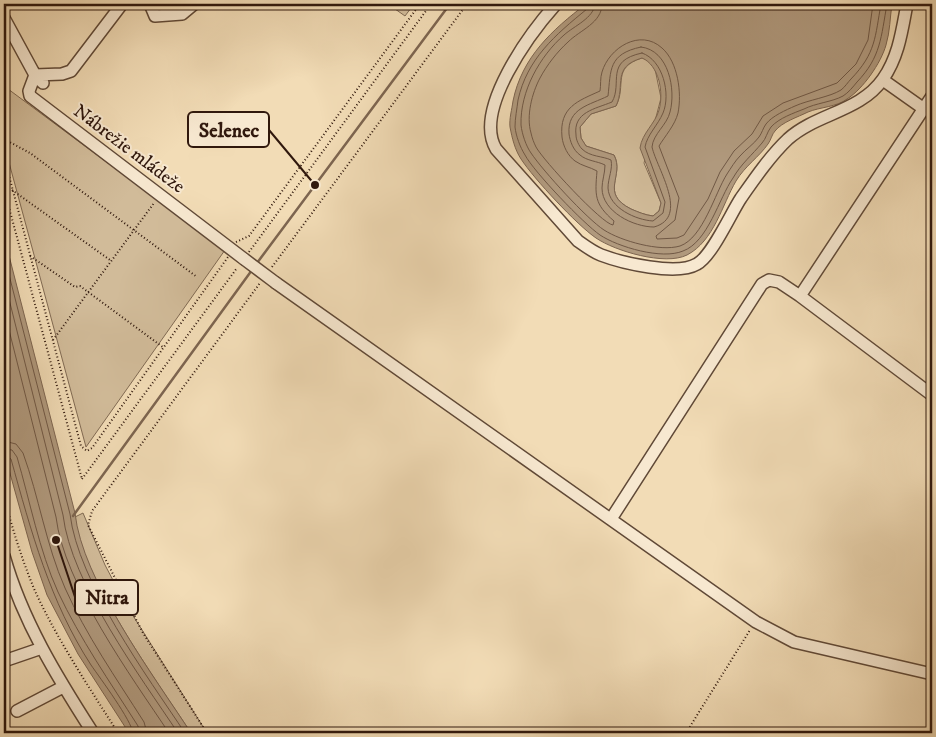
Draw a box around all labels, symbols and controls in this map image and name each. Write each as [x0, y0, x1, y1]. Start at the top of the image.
street label: Nábrežie mládeže [69, 100, 189, 198]
callout: Selenec [188, 112, 269, 147]
text: Selenec [199, 119, 260, 144]
callout: Nitra [75, 580, 138, 615]
text: Nitra [85, 586, 129, 611]

